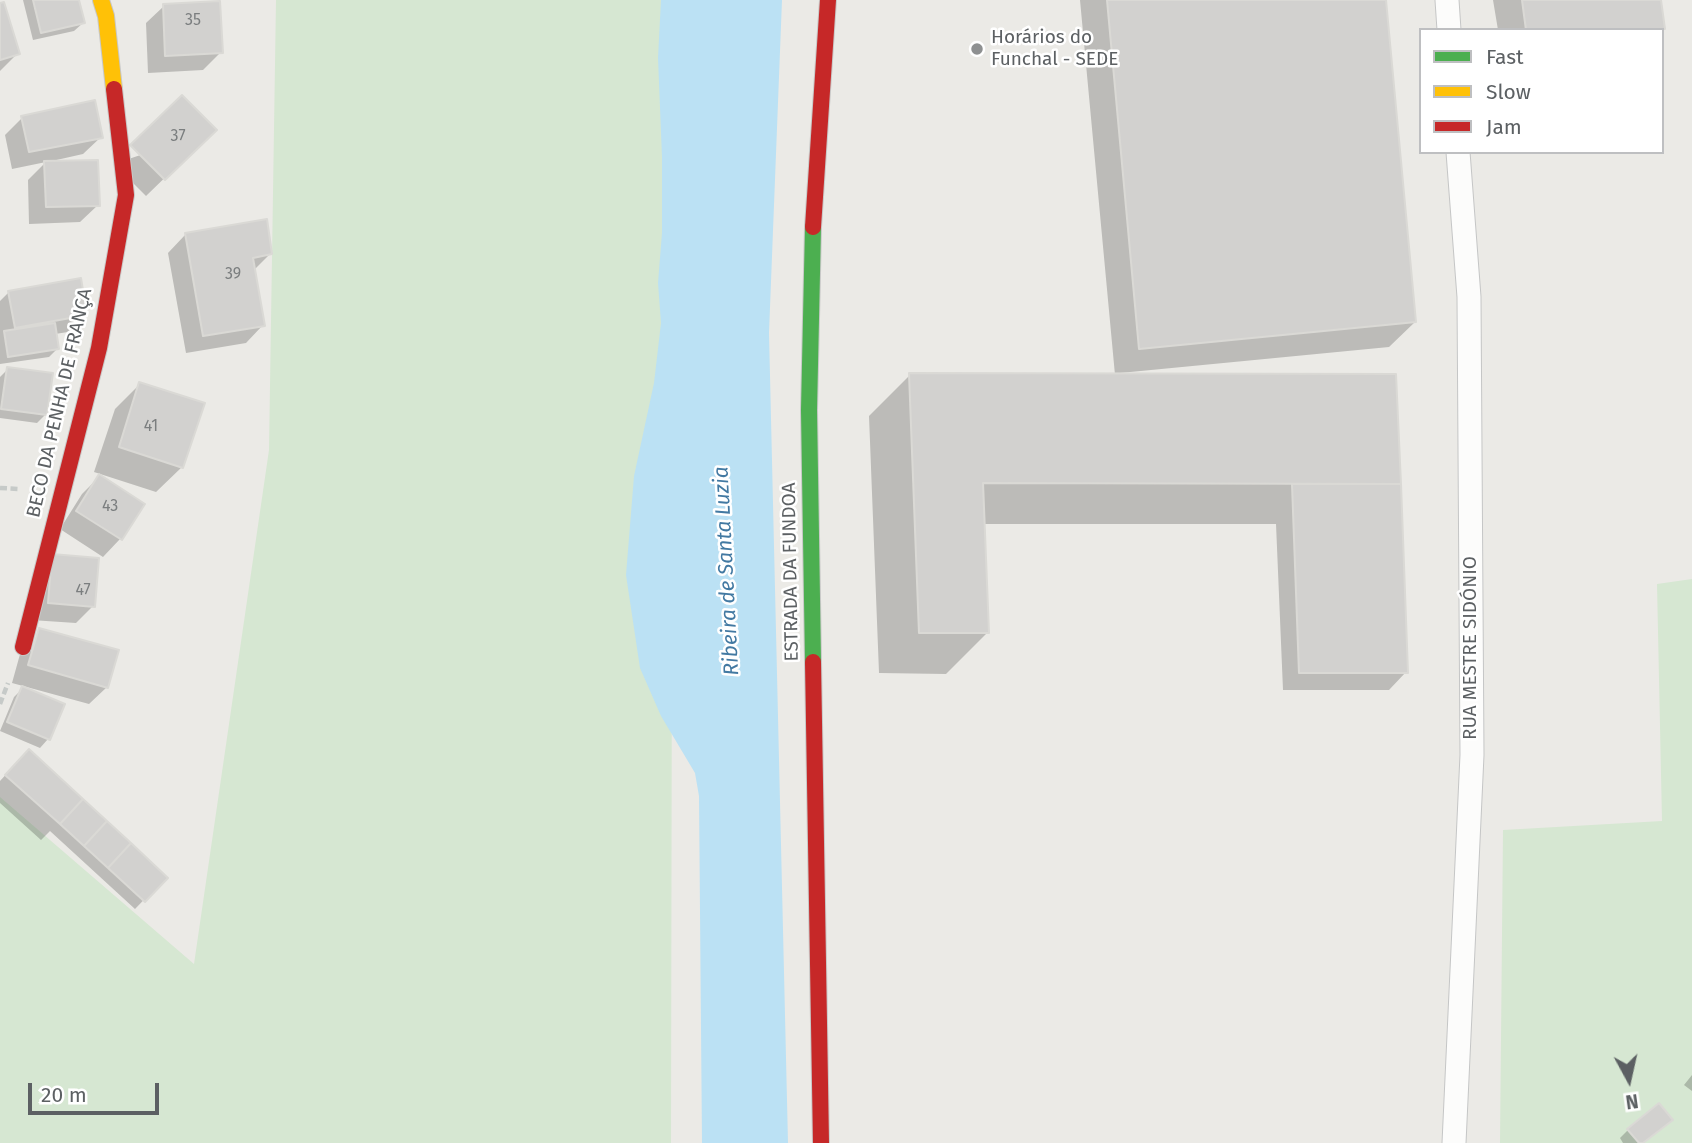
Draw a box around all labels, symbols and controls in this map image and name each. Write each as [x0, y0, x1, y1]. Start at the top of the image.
house number: 35 [185, 11, 201, 31]
place label: Horários do Funchal - SEDE [991, 27, 1118, 71]
legend [1419, 28, 1664, 154]
marker: Horários do Funchal - SEDE [969, 41, 985, 57]
text: Fast [1486, 44, 1524, 70]
text: Slow [1486, 79, 1531, 105]
text: Jam [1486, 114, 1522, 140]
house number: 37 [170, 127, 186, 147]
house number: 39 [225, 265, 241, 285]
street label: BECO DA PENHA DE FRANÇA [23, 286, 97, 520]
house number: 41 [144, 417, 158, 437]
water label: Ribeira de Santa Luzia [709, 466, 745, 676]
street label: ESTRADA DA FUNDOA [778, 482, 804, 662]
house number: 43 [102, 497, 118, 517]
street label: RUA MESTRE SIDÓNIO [1460, 556, 1482, 740]
house number: 47 [75, 581, 91, 601]
north arrow [1594, 1045, 1664, 1115]
scale bar [32, 1070, 163, 1114]
text: 20 m [41, 1082, 87, 1108]
text: N [1624, 1089, 1640, 1114]

